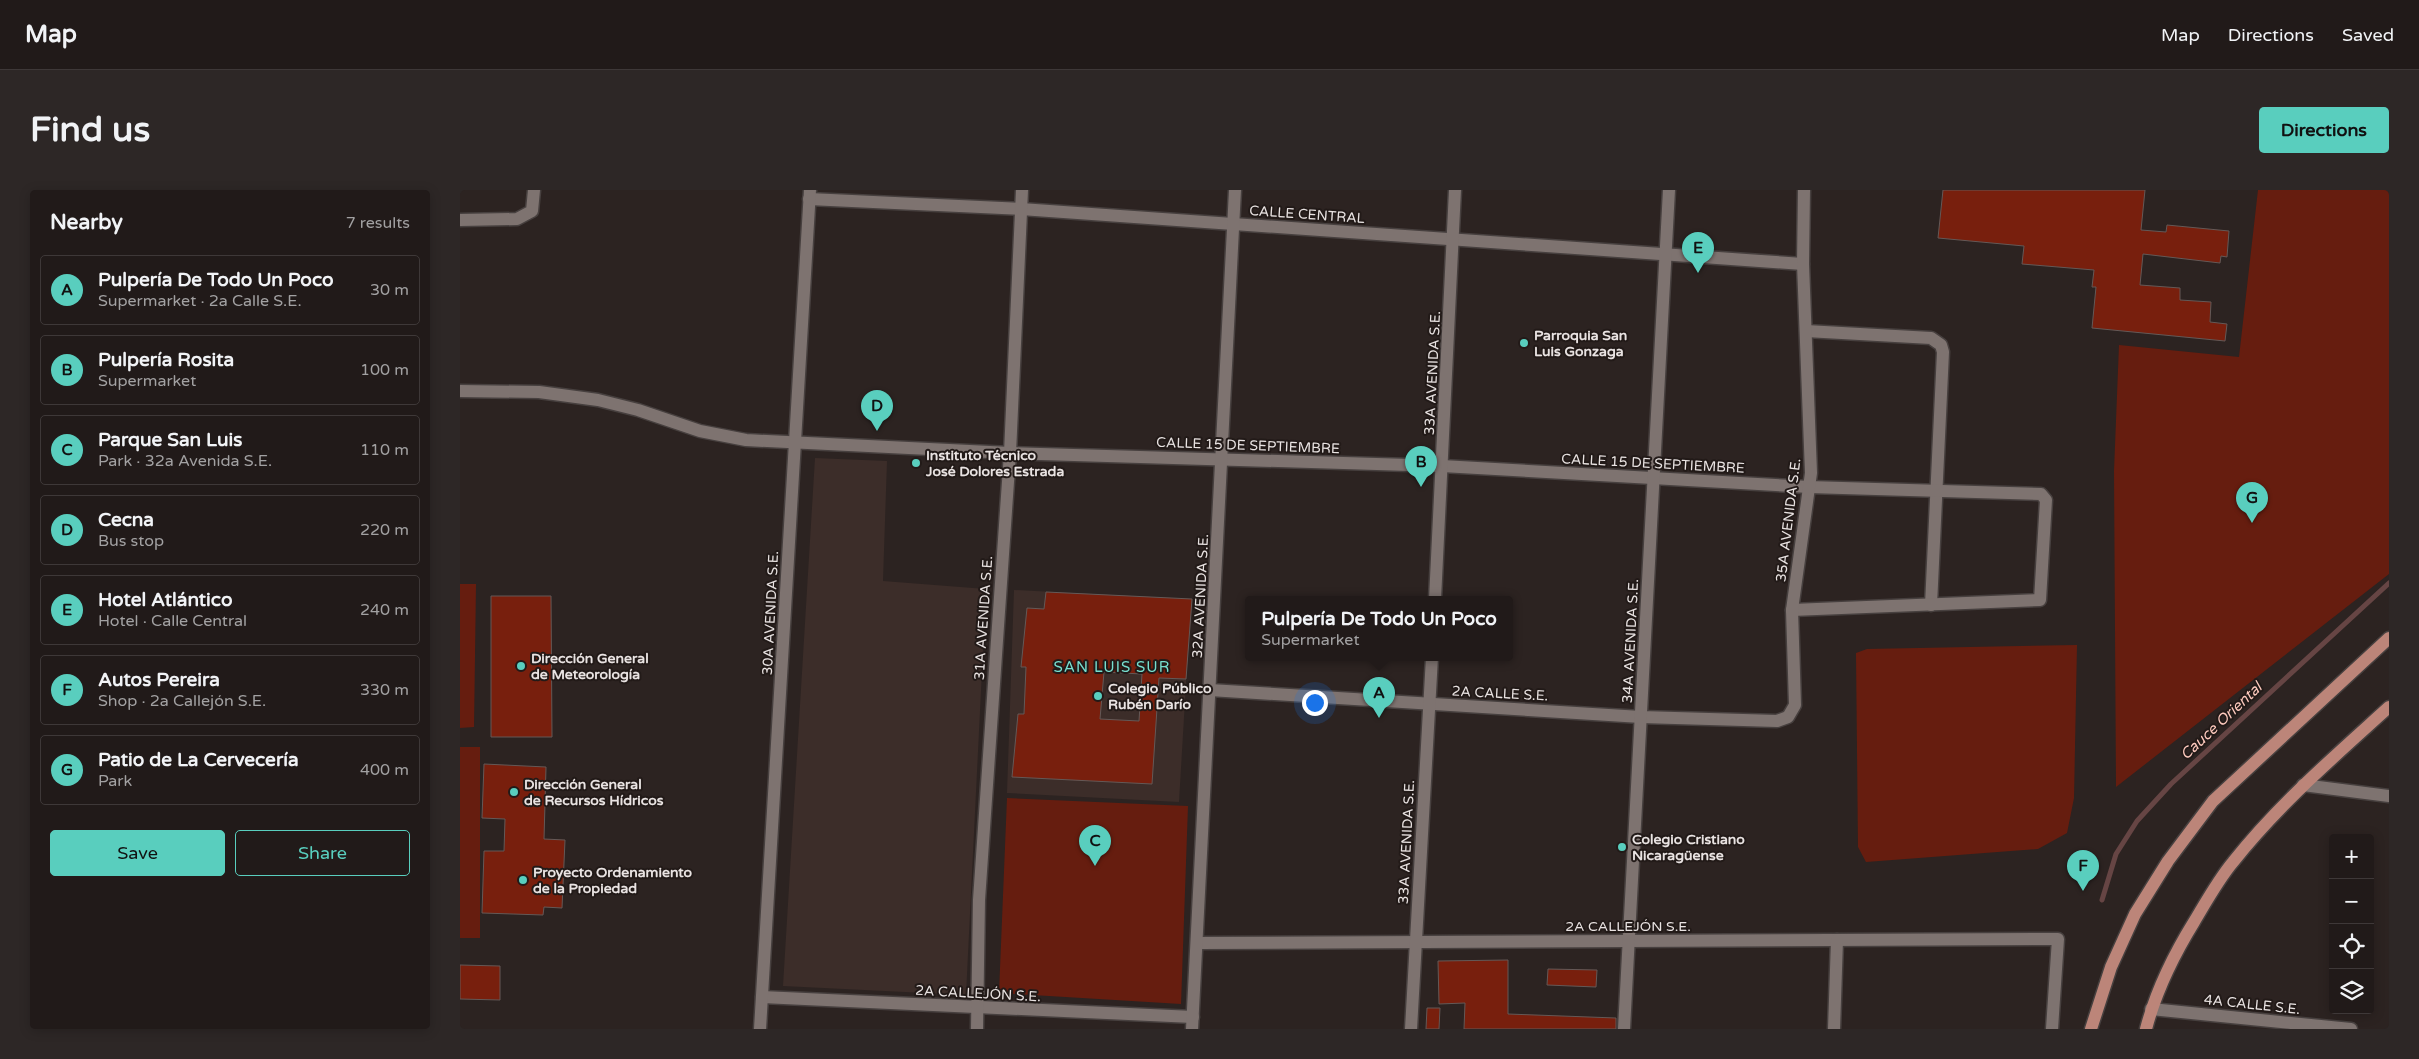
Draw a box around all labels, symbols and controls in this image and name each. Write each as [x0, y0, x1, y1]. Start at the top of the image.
text: Map [25, 20, 77, 49]
text: Map [2161, 24, 2200, 46]
text: Directions [2228, 24, 2314, 46]
text: Saved [2342, 24, 2394, 46]
button: Directions [2259, 107, 2389, 153]
text: Find us [30, 109, 150, 151]
street label: CALLE CENTRAL [1249, 202, 1365, 227]
text: Nearby [50, 210, 123, 235]
text: 7 results [346, 213, 410, 233]
pin: E [1682, 232, 1714, 273]
text: Pulpería De Todo Un Poco [98, 269, 334, 291]
text: A [61, 280, 73, 300]
text: 30 m [370, 280, 409, 300]
text: Supermarket · 2a Calle S.E. [98, 291, 302, 311]
street label: 33A AVENIDA S.E. [1421, 310, 1444, 436]
place label: Parroquia San Luis Gonzaga [1534, 327, 1627, 360]
marker: Parroquia San Luis Gonzaga [1518, 337, 1530, 349]
text: Pulpería Rosita [98, 349, 234, 371]
text: B [61, 360, 73, 380]
text: 100 m [360, 360, 409, 380]
text: Supermarket [98, 371, 196, 391]
pin: D [861, 390, 893, 431]
text: Parque San Luis [98, 429, 242, 451]
street label: CALLE 15 DE SEPTIEMBRE [1156, 434, 1340, 457]
text: C [61, 440, 73, 460]
text: 110 m [360, 440, 409, 460]
pin: B [1405, 446, 1437, 487]
place label: Instituto Técnico José Dolores Estrada [925, 447, 1064, 480]
street label: CALLE 15 DE SEPTIEMBRE [1561, 450, 1745, 477]
text: Park · 32a Avenida S.E. [98, 451, 272, 471]
marker: Instituto Técnico José Dolores Estrada [910, 457, 922, 469]
street label: 35A AVENIDA S.E. [1772, 457, 1805, 583]
pin: G [2236, 482, 2268, 523]
text: Cecna [98, 509, 154, 531]
text: D [61, 520, 73, 540]
text: 220 m [360, 520, 409, 540]
text: Bus stop [98, 531, 164, 551]
street label: 32A AVENIDA S.E. [1189, 533, 1212, 659]
street label: 30A AVENIDA S.E. [759, 550, 782, 676]
street label: 31A AVENIDA S.E. [971, 555, 996, 681]
street label: 34A AVENIDA S.E. [1619, 578, 1642, 704]
text: Hotel Atlántico [98, 589, 232, 611]
popup [1245, 596, 1513, 661]
text: E [62, 600, 72, 620]
text: 240 m [360, 600, 409, 620]
text: Pulpería De Todo Un Poco [1261, 608, 1497, 630]
text: Hotel · Calle Central [98, 611, 247, 631]
text: Supermarket [1261, 630, 1360, 650]
place label: Dirección General de Meteorología [531, 650, 649, 683]
district label: SAN LUIS SUR [1054, 658, 1170, 676]
marker: Dirección General de Meteorología [515, 660, 527, 672]
text: Autos Pereira [98, 669, 220, 691]
pin: A [1363, 677, 1395, 718]
water label: Cauce Oriental [2176, 677, 2267, 763]
text: F [62, 680, 72, 700]
text: 330 m [360, 680, 409, 700]
place label: Colegio Público Rubén Darío [1108, 680, 1212, 713]
street label: 2A CALLE S.E. [1451, 682, 1549, 705]
marker: Colegio Público Rubén Darío [1092, 690, 1104, 702]
your location [1302, 690, 1328, 716]
text: Shop · 2a Callejón S.E. [98, 691, 266, 711]
text: Patio de La Cervecería [98, 749, 299, 771]
text: G [61, 760, 73, 780]
text: 400 m [360, 760, 409, 780]
text: Park [98, 771, 132, 791]
place label: Dirección General de Recursos Hídricos [524, 776, 664, 809]
street label: 33A AVENIDA S.E. [1395, 779, 1418, 905]
marker: Dirección General de Recursos Hídricos [508, 786, 520, 798]
pin: C [1079, 825, 1111, 866]
button: Save [50, 830, 225, 876]
button: Share [235, 830, 410, 876]
place label: Colegio Cristiano Nicaragüense [1632, 831, 1745, 864]
map controls [2329, 834, 2374, 1014]
button: + [2329, 834, 2374, 879]
marker: Colegio Cristiano Nicaragüense [1616, 841, 1628, 853]
pin: F [2067, 850, 2099, 891]
place label: Proyecto Ordenamiento de la Propiedad [533, 864, 692, 897]
marker: Proyecto Ordenamiento de la Propiedad [517, 874, 529, 886]
button: − [2329, 879, 2374, 924]
street label: 2A CALLEJÓN S.E. [1565, 918, 1691, 935]
button: locate [2329, 924, 2374, 969]
button: layers [2329, 969, 2374, 1014]
street label: 2A CALLEJÓN S.E. [915, 982, 1041, 1005]
street label: 4A CALLE S.E. [2203, 991, 2301, 1018]

